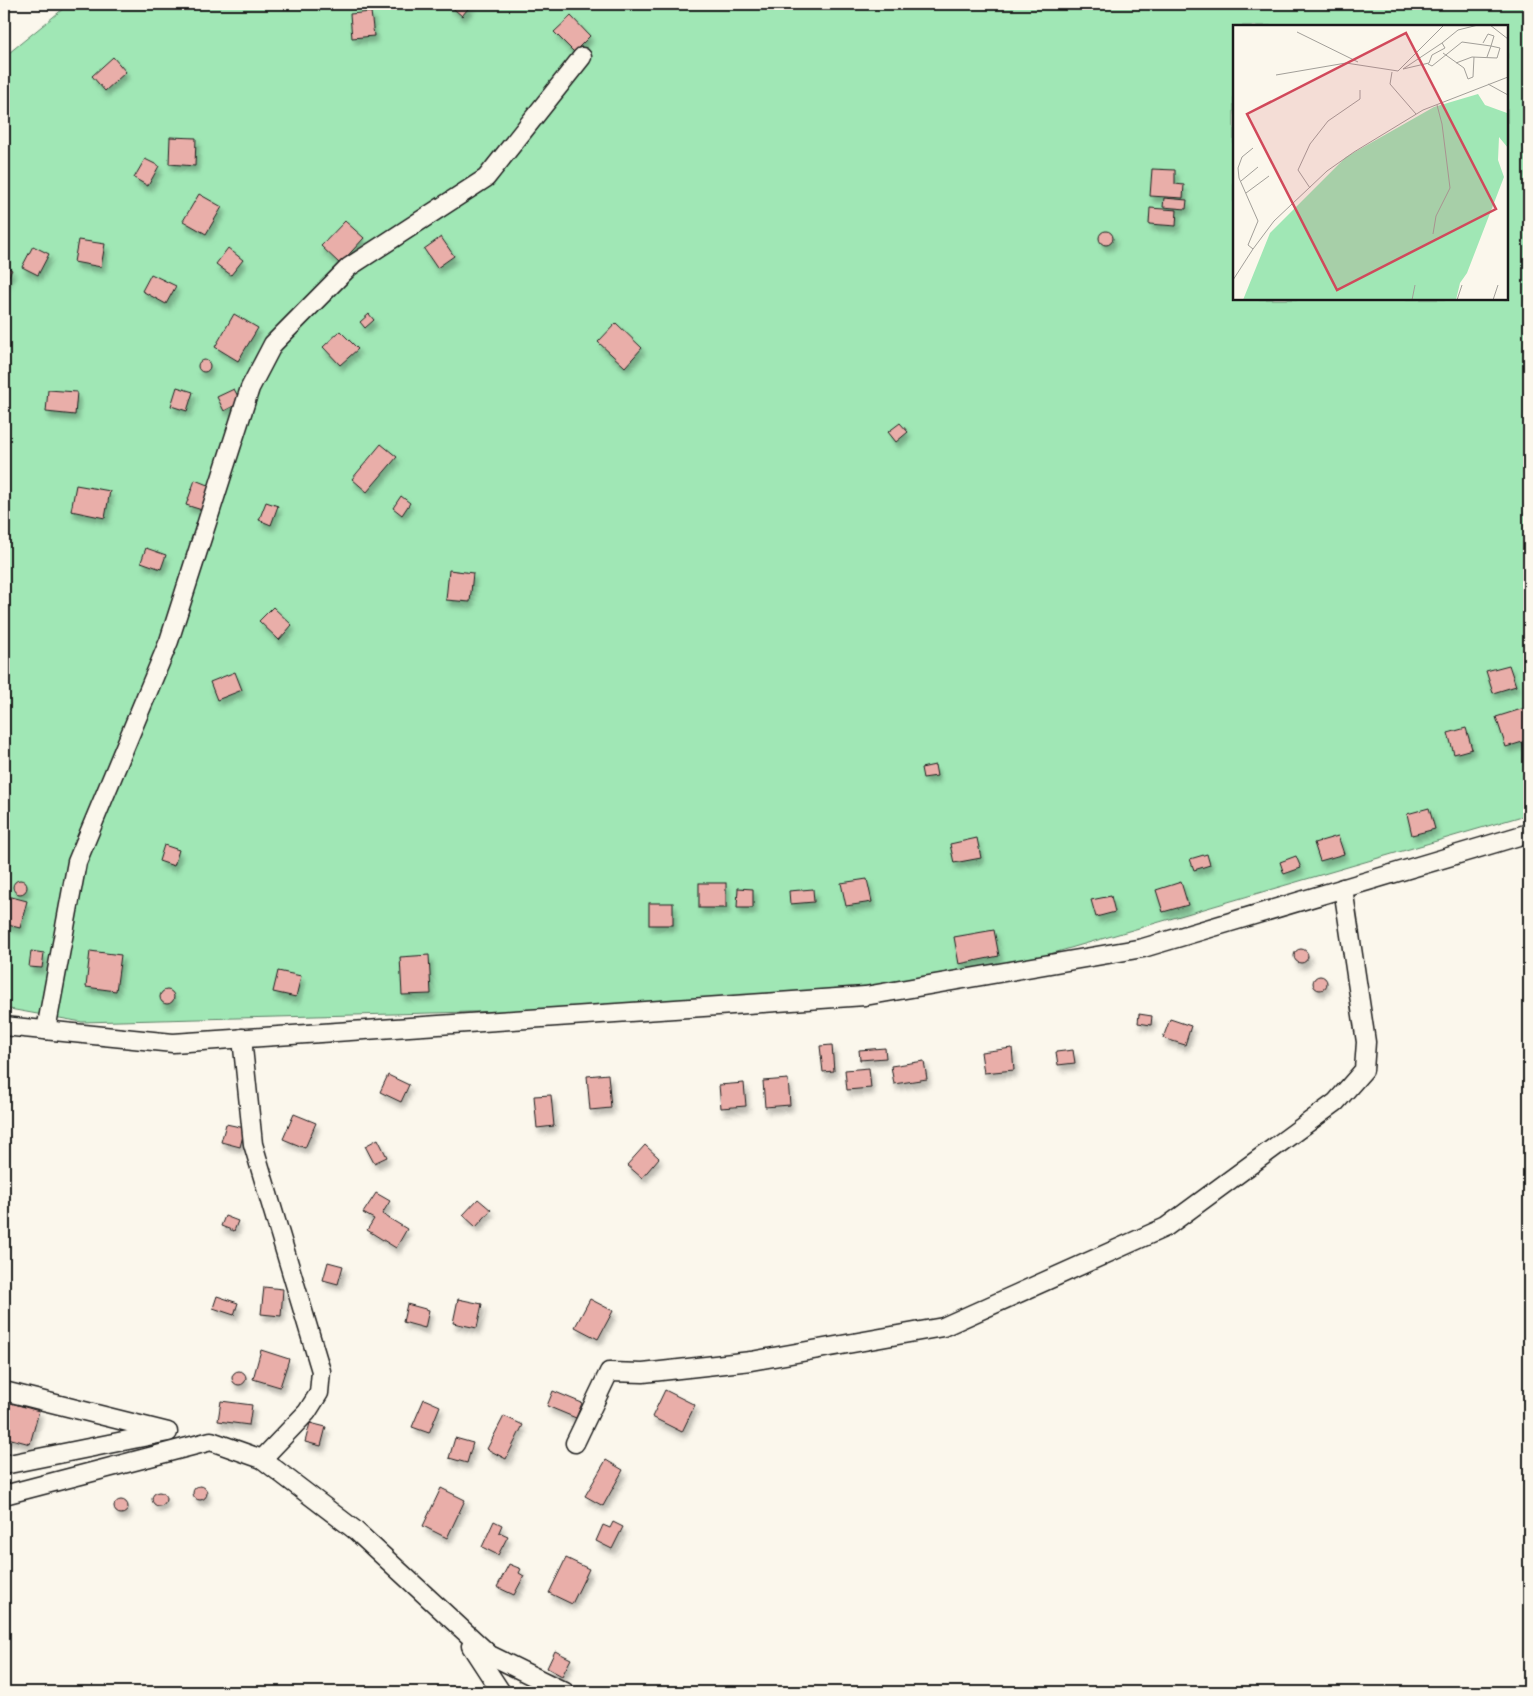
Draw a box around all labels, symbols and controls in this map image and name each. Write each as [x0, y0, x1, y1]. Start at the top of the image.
inset map [1233, 25, 1508, 300]

